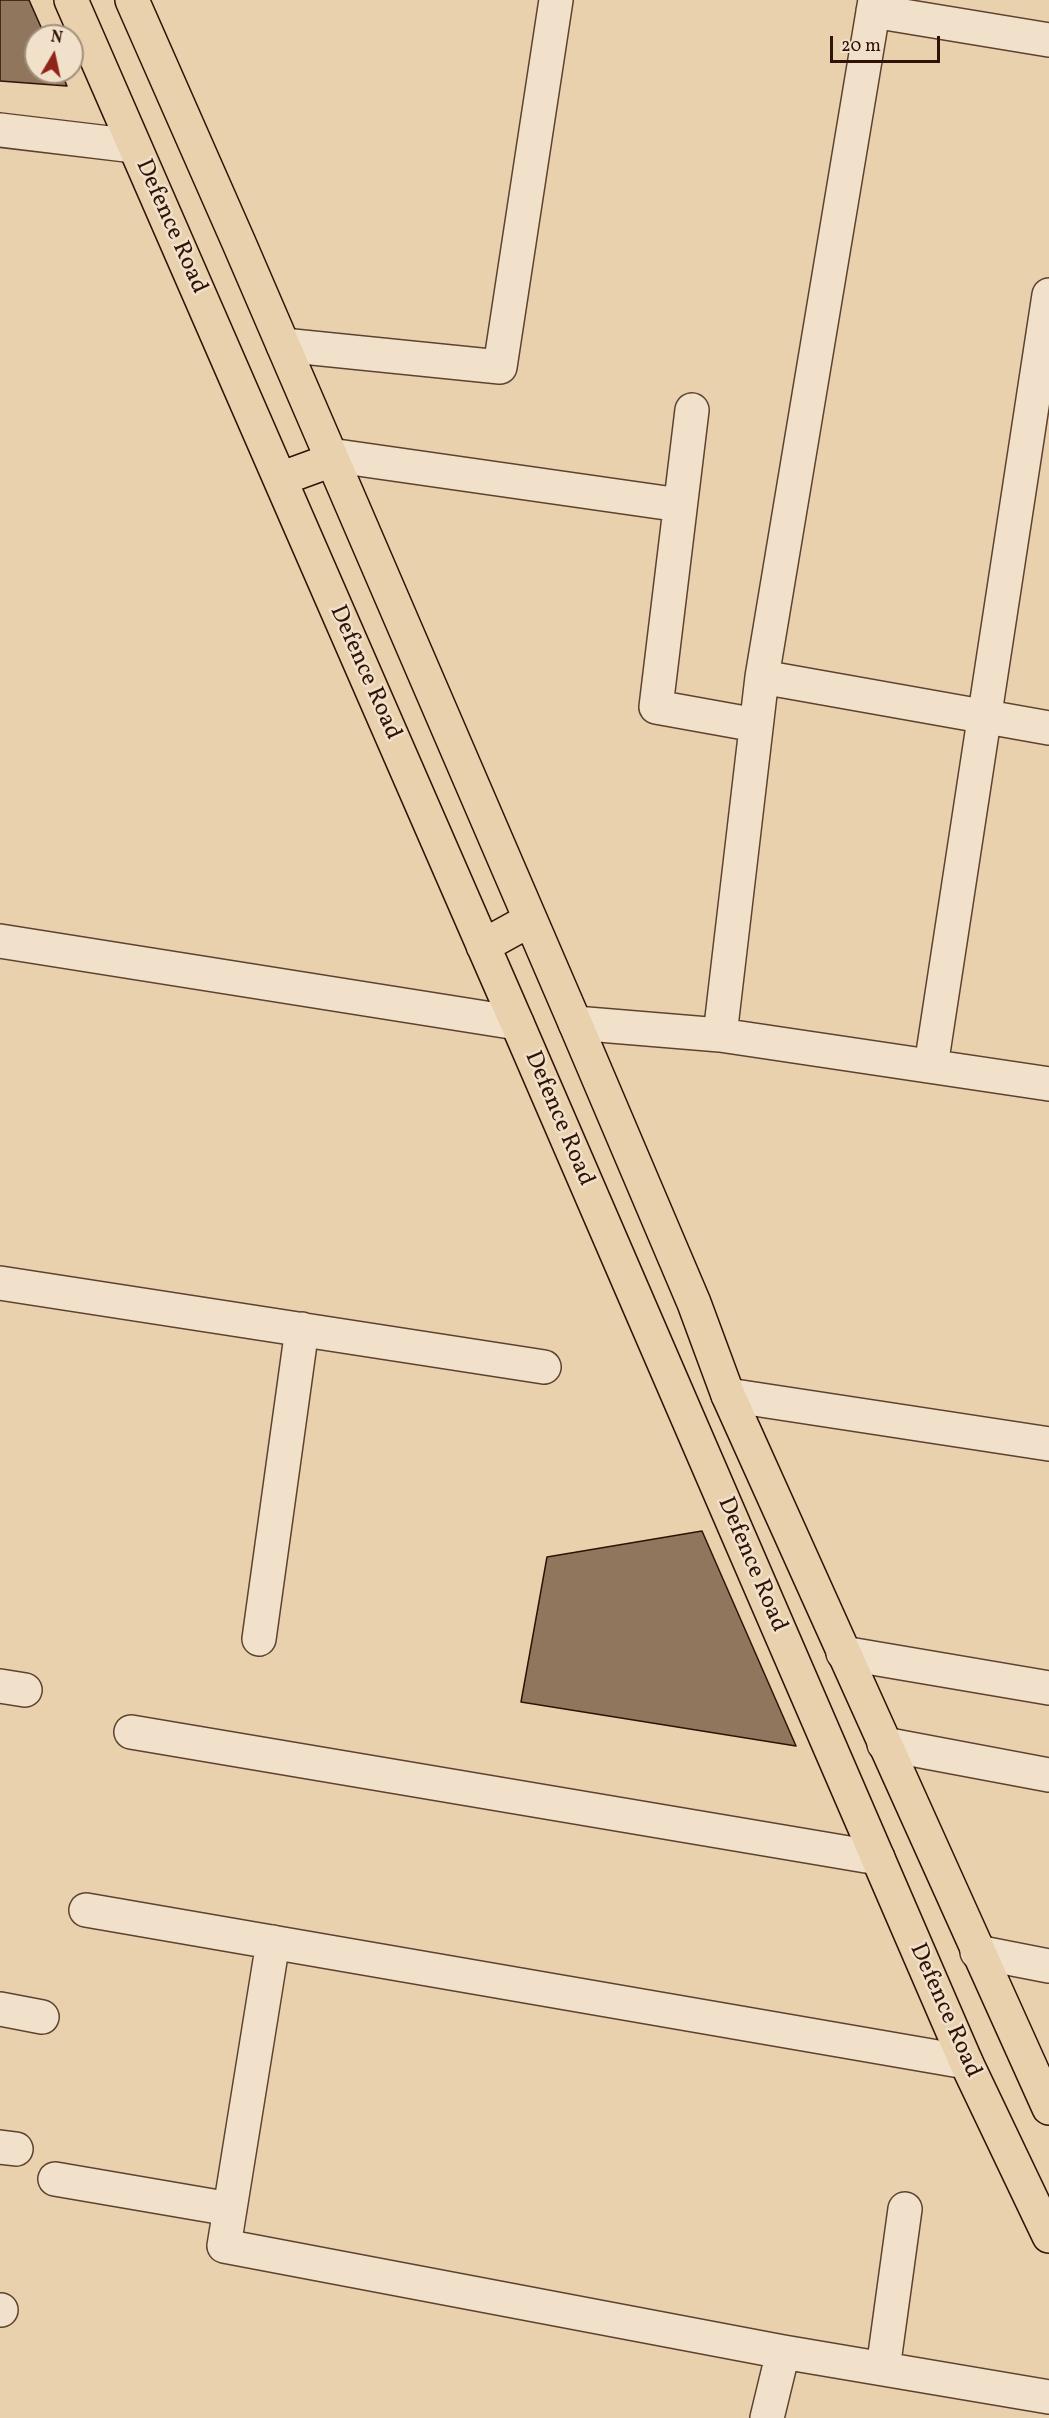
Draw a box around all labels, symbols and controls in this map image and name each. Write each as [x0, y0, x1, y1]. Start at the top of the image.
north arrow [24, 24, 84, 84]
scale bar [833, 24, 942, 62]
text: N [49, 26, 64, 50]
text: 20 m [841, 34, 881, 59]
street label: Defence Road [128, 155, 212, 299]
street label: Defence Road [322, 601, 406, 745]
street label: Defence Road [517, 1047, 599, 1191]
street label: Defence Road [710, 1493, 792, 1637]
street label: Defence Road [902, 1939, 986, 2083]

